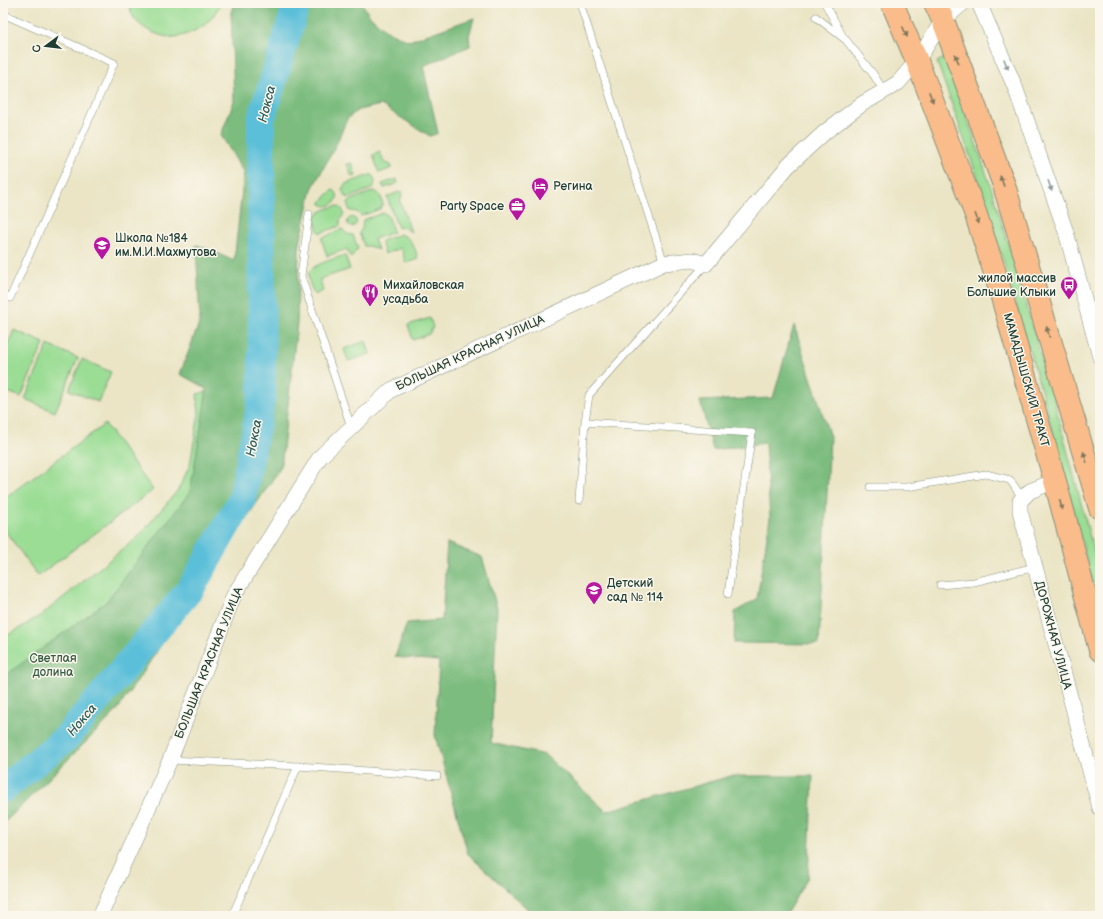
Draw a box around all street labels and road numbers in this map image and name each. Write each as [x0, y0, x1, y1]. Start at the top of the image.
street label: МАМАДЫШСКИЙ ТРАКТ [1000, 311, 1052, 449]
street label: БОЛЬШАЯ КРАСНАЯ УЛИЦА [393, 312, 547, 394]
street label: ДОРОЖНАЯ УЛИЦА [1031, 579, 1075, 692]
street label: БОЛЬШАЯ КРАСНАЯ УЛИЦА [172, 584, 247, 741]

